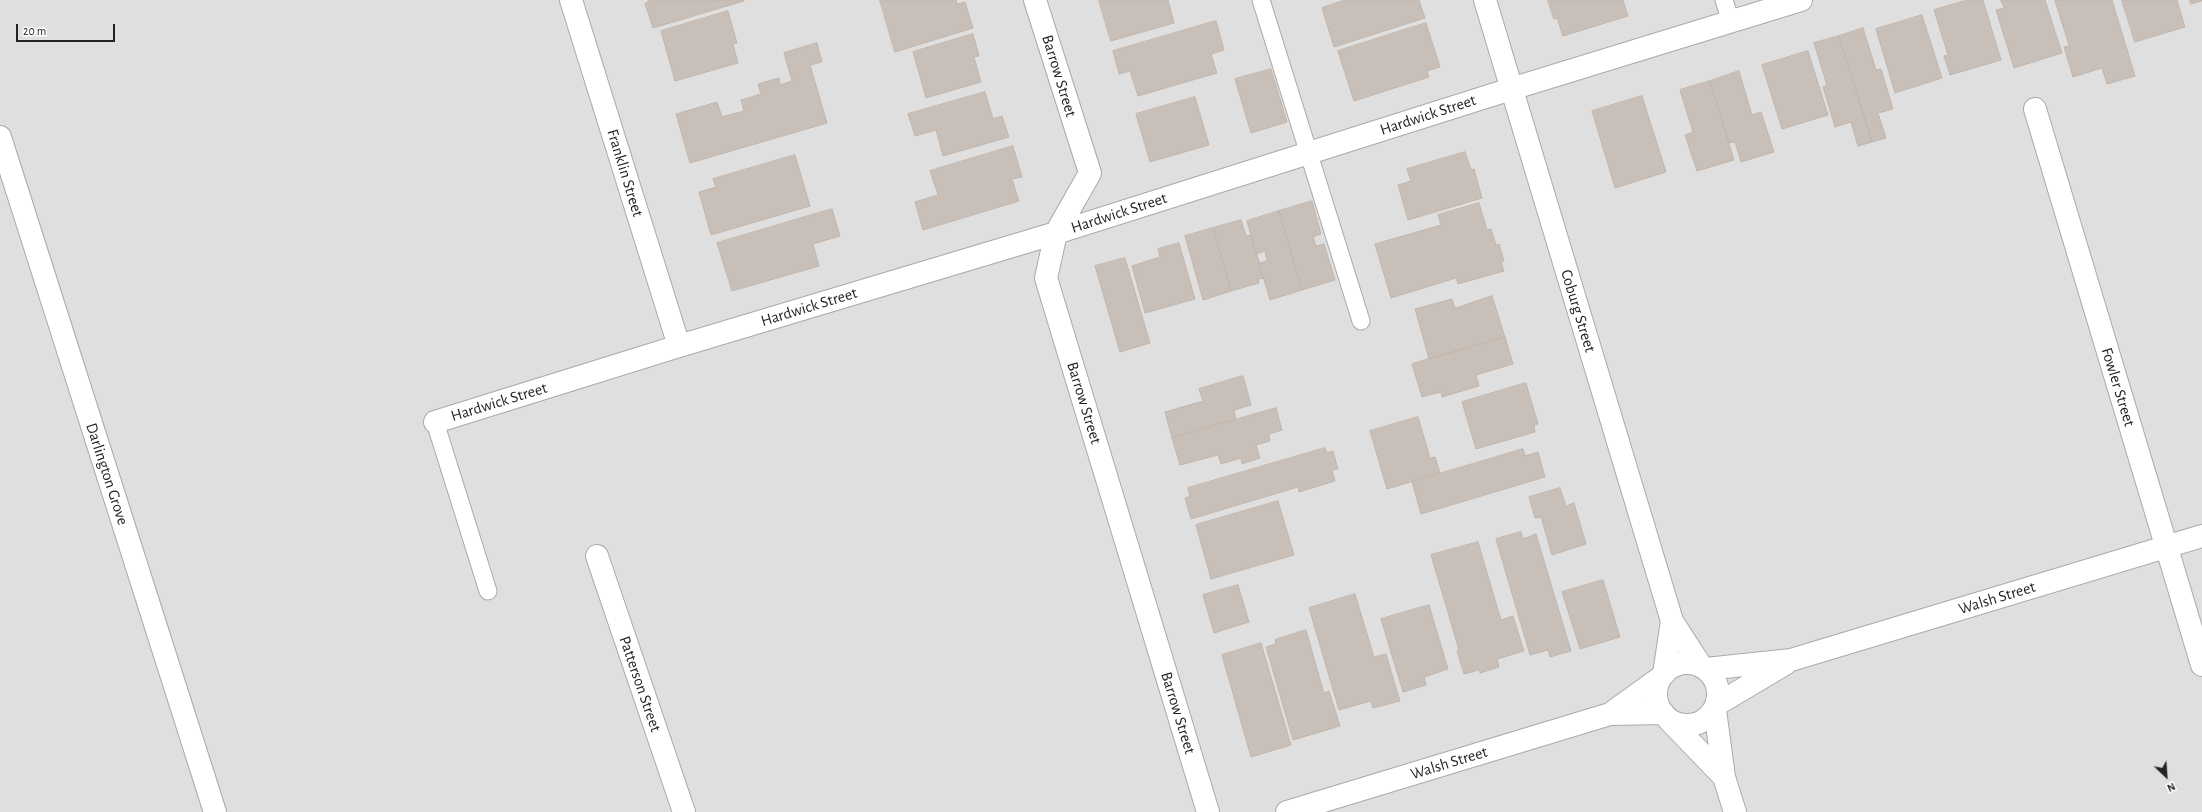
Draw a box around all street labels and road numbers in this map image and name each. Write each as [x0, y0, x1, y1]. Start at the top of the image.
street label: Barrow Street [1037, 33, 1081, 119]
street label: Hardwick Street [1378, 90, 1478, 140]
street label: Franklin Street [603, 127, 647, 219]
street label: Hardwick Street [1069, 188, 1169, 238]
street label: Coburg Street [1556, 267, 1600, 355]
street label: Hardwick Street [759, 283, 859, 331]
street label: Fowler Street [2097, 345, 2139, 429]
street label: Barrow Street [1062, 360, 1106, 446]
street label: Hardwick Street [449, 378, 549, 426]
street label: Darlington Grove [81, 421, 133, 527]
street label: Walsh Street [1956, 577, 2038, 619]
street label: Patterson Street [615, 634, 665, 734]
street label: Barrow Street [1156, 670, 1200, 756]
street label: Walsh Street [1408, 742, 1490, 784]

